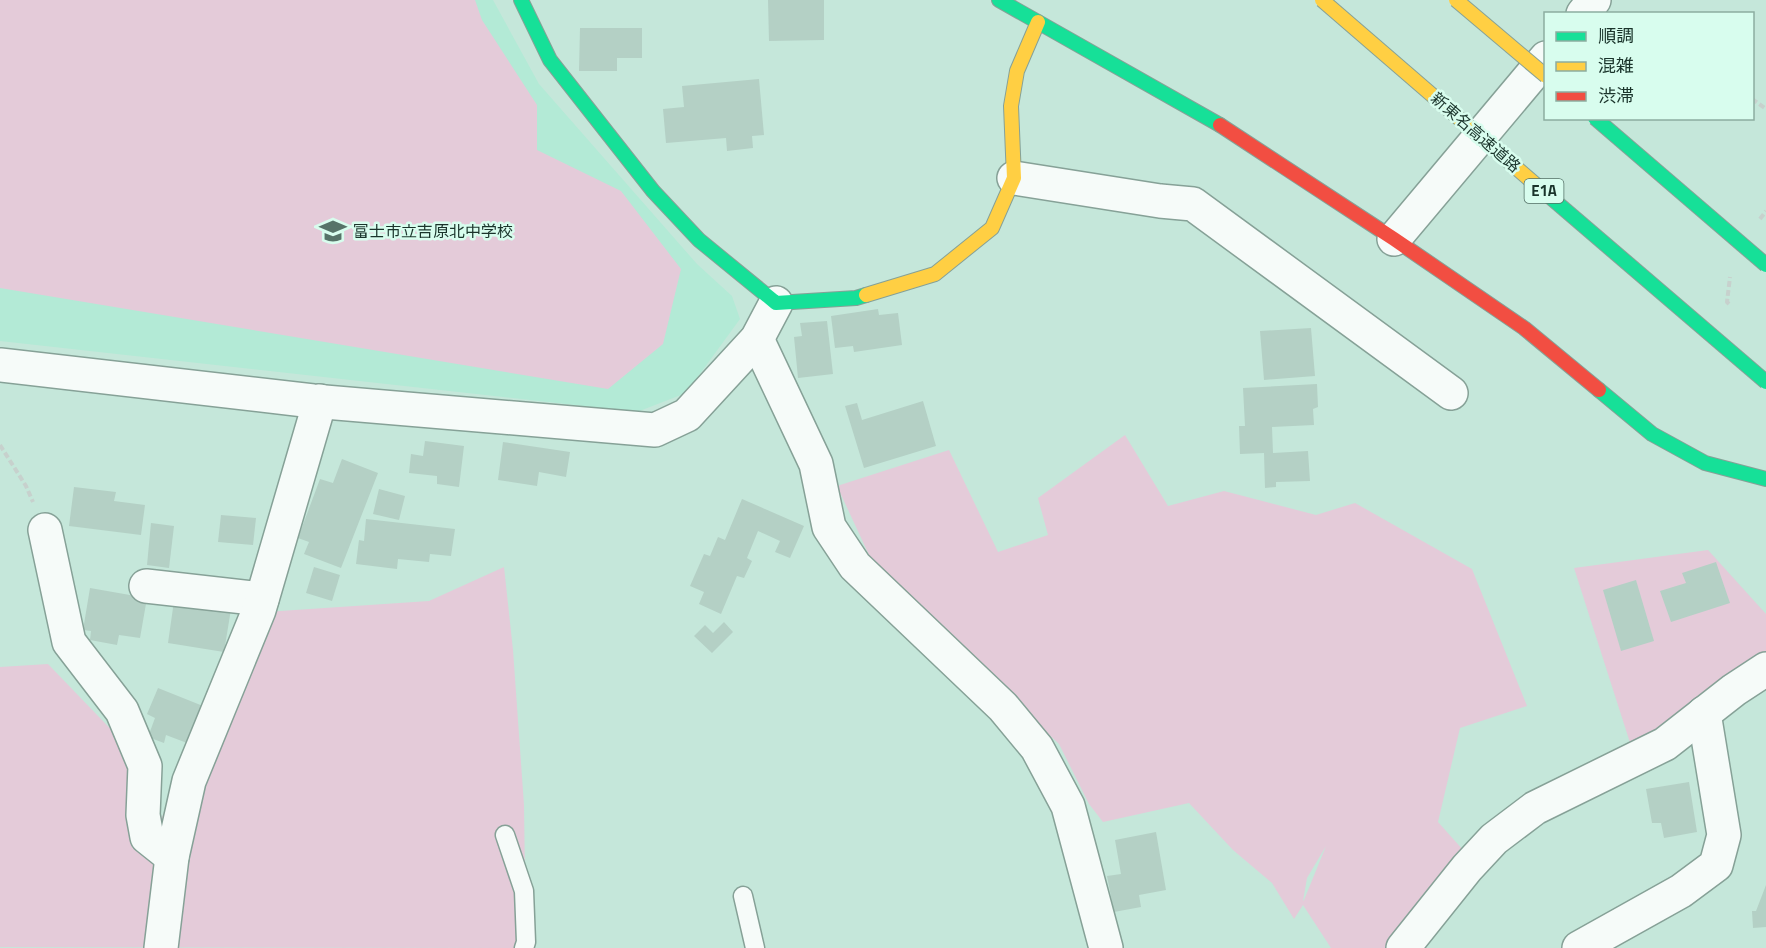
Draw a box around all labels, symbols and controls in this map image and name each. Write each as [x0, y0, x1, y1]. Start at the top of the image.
legend [1544, 12, 1754, 120]
text: 順調 [1598, 22, 1634, 49]
text: 混雑 [1598, 52, 1634, 79]
text: 渋滞 [1598, 82, 1634, 109]
street label: 新東名高速道路 [1426, 86, 1526, 178]
road number: E1A [1524, 179, 1564, 203]
school or university icon: 富士市立吉原北中学校 [318, 216, 348, 246]
place label: 富士市立吉原北中学校 [353, 219, 513, 243]

